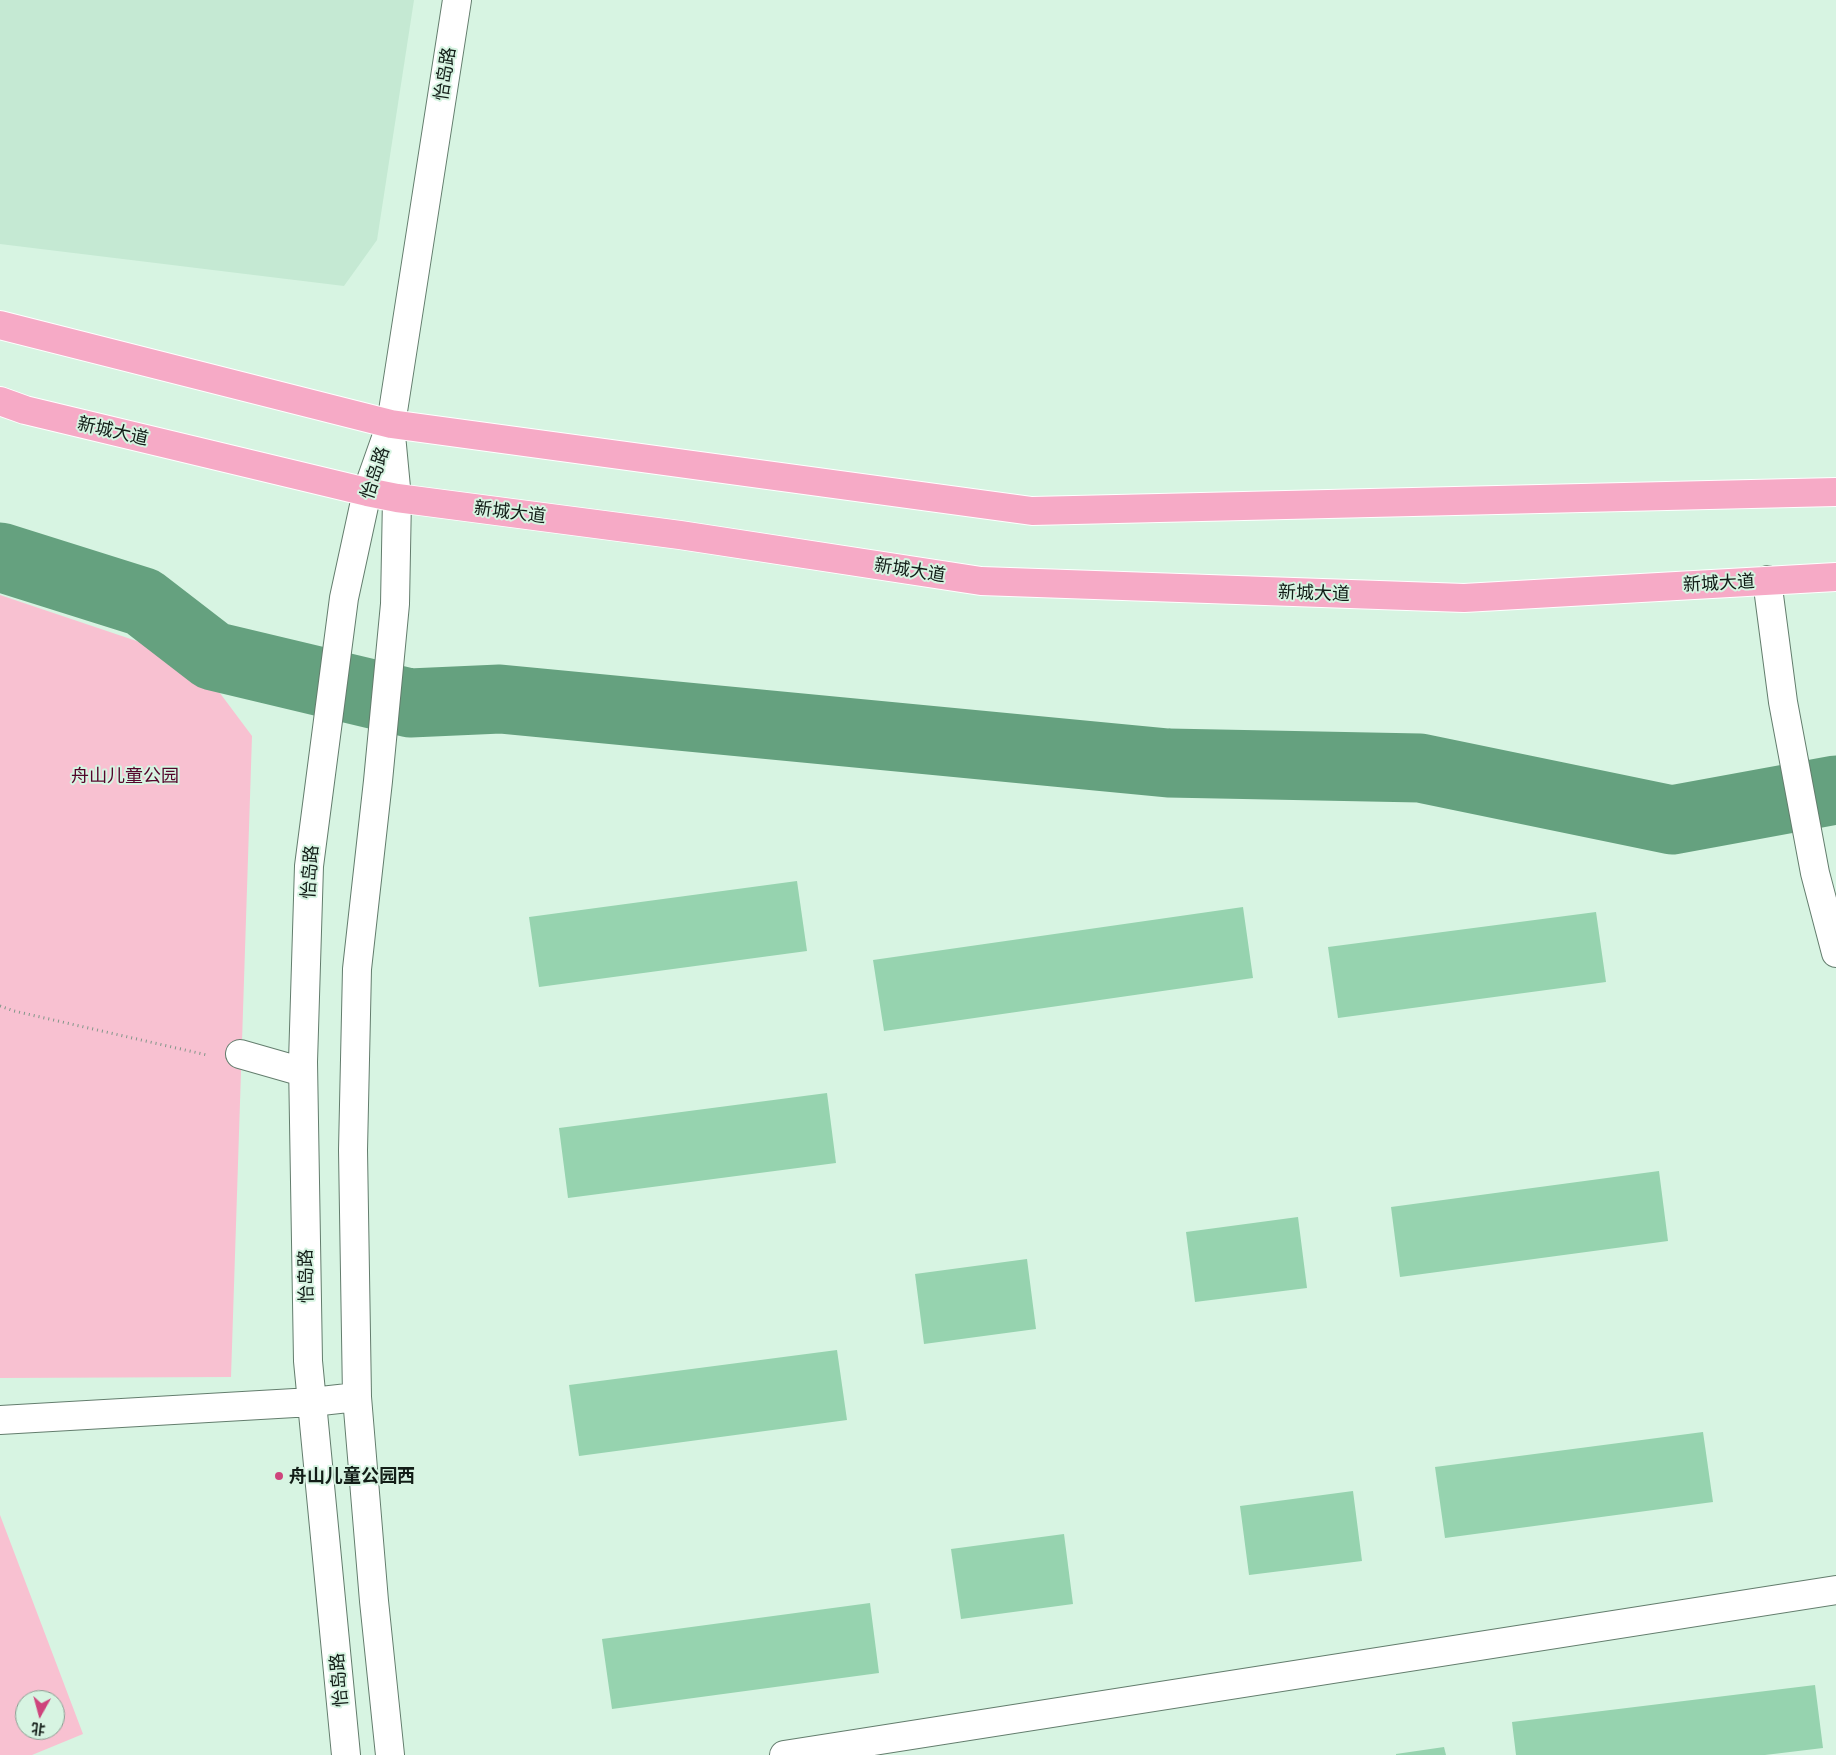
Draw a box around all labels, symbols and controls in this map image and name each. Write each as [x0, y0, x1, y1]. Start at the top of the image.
street label: 怡岛路 [430, 46, 460, 102]
street label: 新城大道 [75, 412, 151, 450]
street label: 怡岛路 [356, 444, 394, 502]
street label: 新城大道 [473, 497, 547, 527]
street label: 新城大道 [873, 554, 947, 586]
street label: 新城大道 [1682, 570, 1756, 596]
street label: 新城大道 [1278, 581, 1350, 605]
park label: 舟山儿童公园 [71, 765, 179, 787]
street label: 怡岛路 [297, 844, 323, 900]
street label: 怡岛路 [295, 1249, 317, 1303]
place label: 舟山儿童公园西 [289, 1465, 415, 1487]
marker: 舟山儿童公园西 [273, 1470, 285, 1482]
street label: 怡岛路 [326, 1652, 352, 1708]
north arrow [15, 1690, 65, 1740]
text: 北 [30, 1720, 46, 1739]

